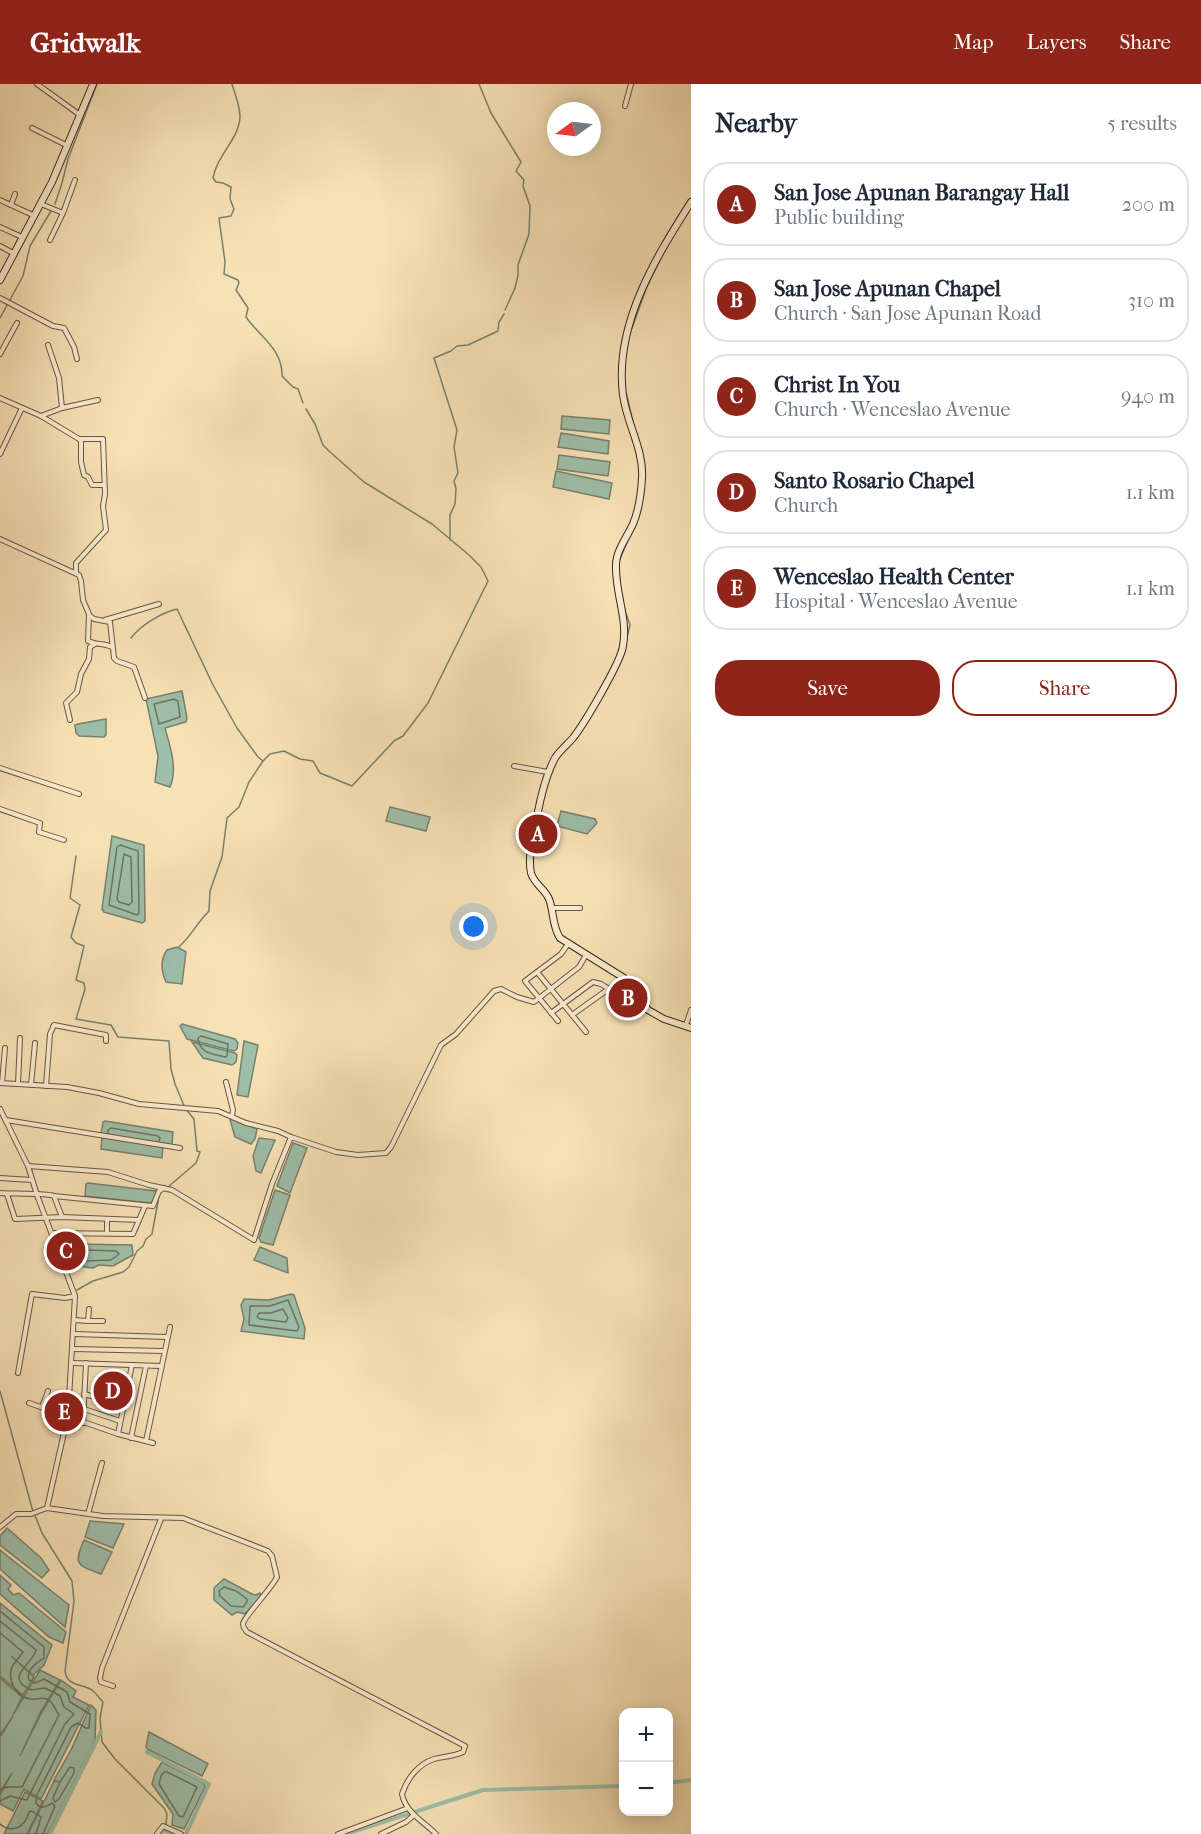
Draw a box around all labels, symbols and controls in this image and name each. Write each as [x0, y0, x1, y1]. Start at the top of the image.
text: Gridwalk [30, 26, 141, 59]
text: Map [953, 30, 994, 54]
text: Layers [1027, 30, 1086, 54]
text: Share [1119, 30, 1171, 54]
north arrow [547, 102, 601, 156]
text: Nearby [715, 108, 797, 139]
text: 5 results [1107, 112, 1177, 135]
text: San Jose Apunan Barangay Hall [774, 180, 1069, 206]
text: A [730, 193, 743, 216]
text: 200 m [1122, 193, 1175, 216]
text: Public building [774, 206, 904, 229]
text: San Jose Apunan Chapel [774, 276, 1001, 302]
text: B [730, 289, 743, 312]
text: 310 m [1128, 289, 1175, 312]
text: Church · San Jose Apunan Road [774, 302, 1041, 325]
text: Christ In You [774, 372, 900, 398]
text: C [730, 385, 743, 408]
text: 940 m [1121, 385, 1175, 408]
text: Church · Wenceslao Avenue [774, 398, 1010, 421]
text: Santo Rosario Chapel [774, 468, 975, 494]
text: D [729, 481, 744, 504]
text: 1.1 km [1126, 481, 1175, 504]
text: Church [774, 494, 838, 517]
text: Wenceslao Health Center [774, 564, 1014, 590]
text: E [730, 577, 743, 600]
text: 1.1 km [1126, 577, 1175, 600]
text: Hospital · Wenceslao Avenue [774, 590, 1018, 613]
button: Save [715, 660, 940, 716]
button: Share [952, 660, 1177, 716]
pin: A [518, 812, 558, 856]
your location [459, 912, 488, 941]
pin: B [608, 976, 648, 1020]
pin: C [46, 1228, 86, 1274]
pin: D [94, 1368, 132, 1414]
pin: E [44, 1390, 84, 1434]
map controls [619, 1708, 673, 1816]
button: + [619, 1708, 673, 1762]
button: − [619, 1762, 673, 1816]

